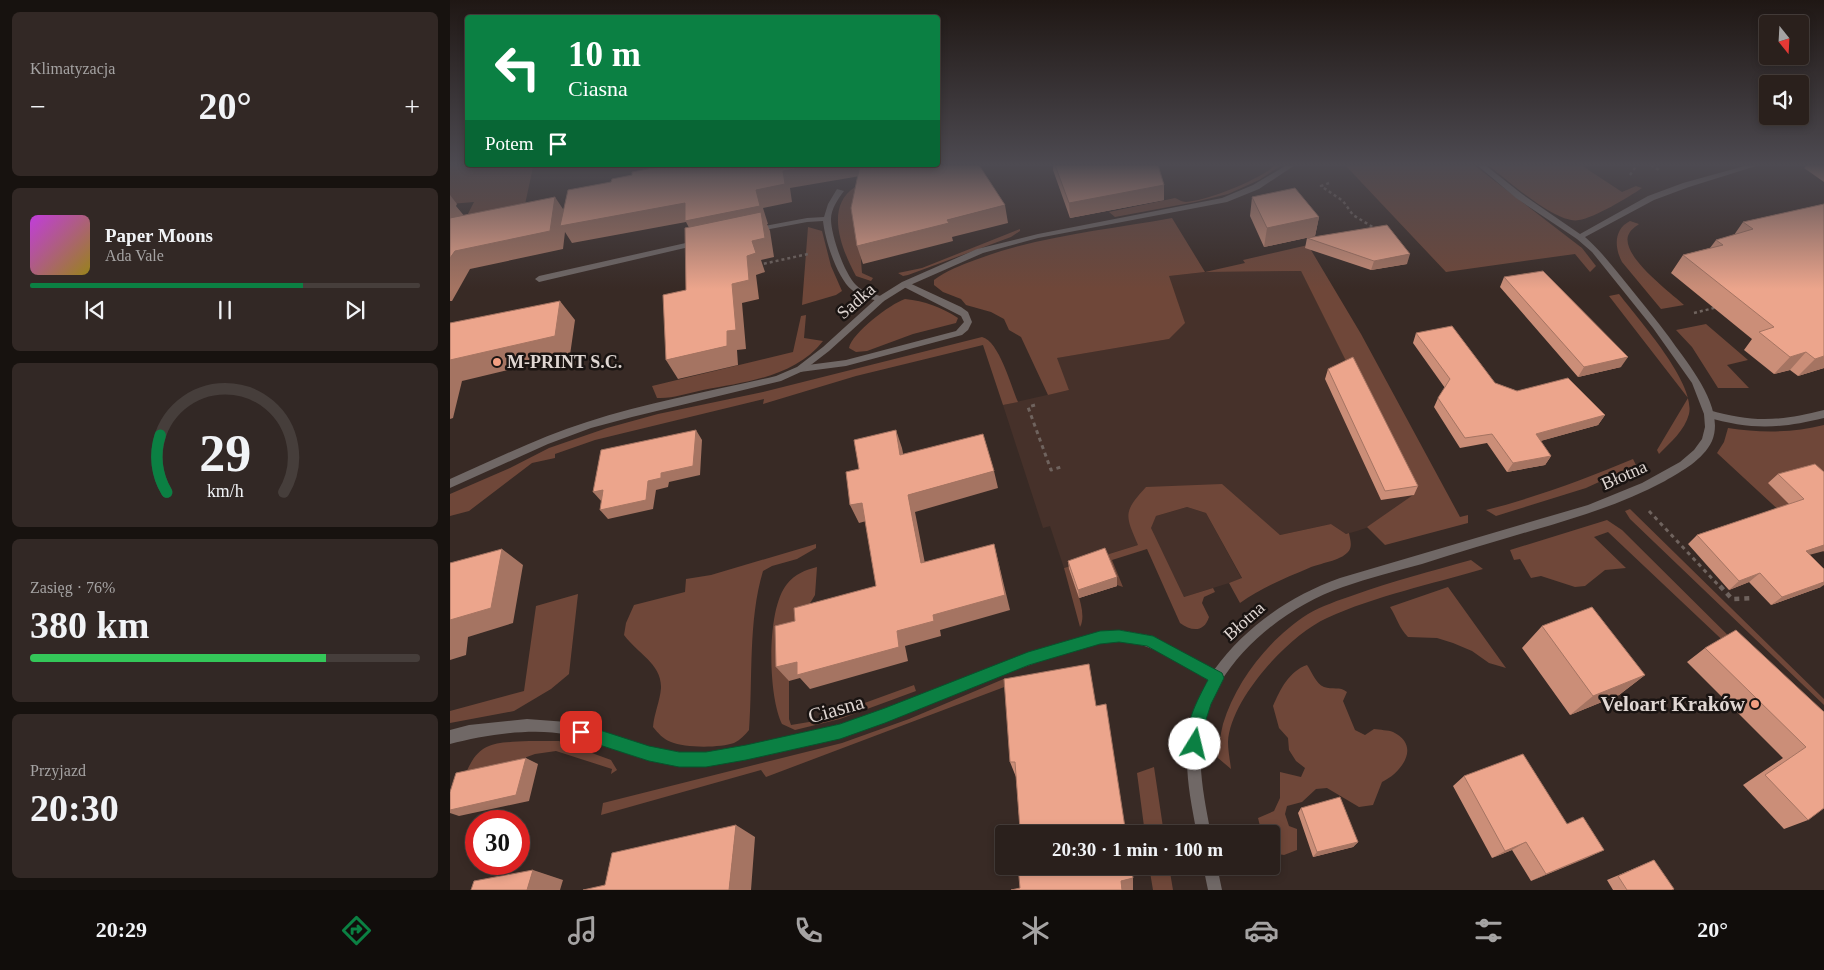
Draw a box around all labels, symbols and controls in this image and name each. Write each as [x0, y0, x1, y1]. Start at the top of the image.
north arrow [1759, 15, 1809, 65]
map controls [1759, 15, 1809, 125]
icon: left [485, 35, 550, 100]
text: 10 m [568, 35, 641, 74]
text: Klimatyzacja [30, 60, 115, 77]
button: sound [1759, 75, 1809, 125]
text: Ciasna [568, 76, 628, 101]
text: 20° [198, 85, 252, 127]
text: − [30, 91, 46, 122]
text: + [404, 91, 420, 122]
icon: arrive [544, 130, 572, 158]
text: Potem [485, 133, 534, 154]
text: Paper Moons [105, 225, 213, 246]
text: Ada Vale [105, 247, 164, 264]
street label: Sadka [833, 279, 879, 323]
icon: previous [81, 296, 109, 324]
icon: pause [211, 296, 239, 324]
icon: next [341, 296, 369, 324]
place label: M-PRINT S.C. [507, 352, 622, 372]
marker: M-PRINT S.C. [491, 356, 503, 368]
text: 29 [199, 425, 251, 482]
street label: Błotna [1598, 456, 1650, 494]
text: km/h [207, 481, 243, 501]
text: Zasięg · 76% [30, 579, 115, 596]
street label: Błotna [1219, 598, 1269, 644]
text: 380 km [30, 604, 149, 646]
street label: Ciasna [805, 689, 867, 728]
place label: Veloart Kraków [1601, 692, 1746, 716]
marker: Veloart Kraków [1749, 698, 1761, 710]
pin [560, 711, 602, 753]
position arrow [1168, 717, 1220, 769]
icon: arrive [567, 718, 595, 746]
text: Przyjazd [30, 762, 86, 779]
text: 20:30 [30, 787, 119, 829]
speed limit sign: 30 [465, 810, 530, 875]
text: 20:30 · 1 min · 100 m [1052, 839, 1223, 860]
icon: directions [339, 913, 374, 948]
icon: music [565, 913, 600, 948]
icon: phone [791, 913, 826, 948]
icon: climate [1018, 913, 1053, 948]
icon: car [1244, 913, 1279, 948]
icon: filters [1471, 913, 1506, 948]
text: 20:29 [96, 917, 147, 942]
text: 20° [1697, 917, 1728, 942]

